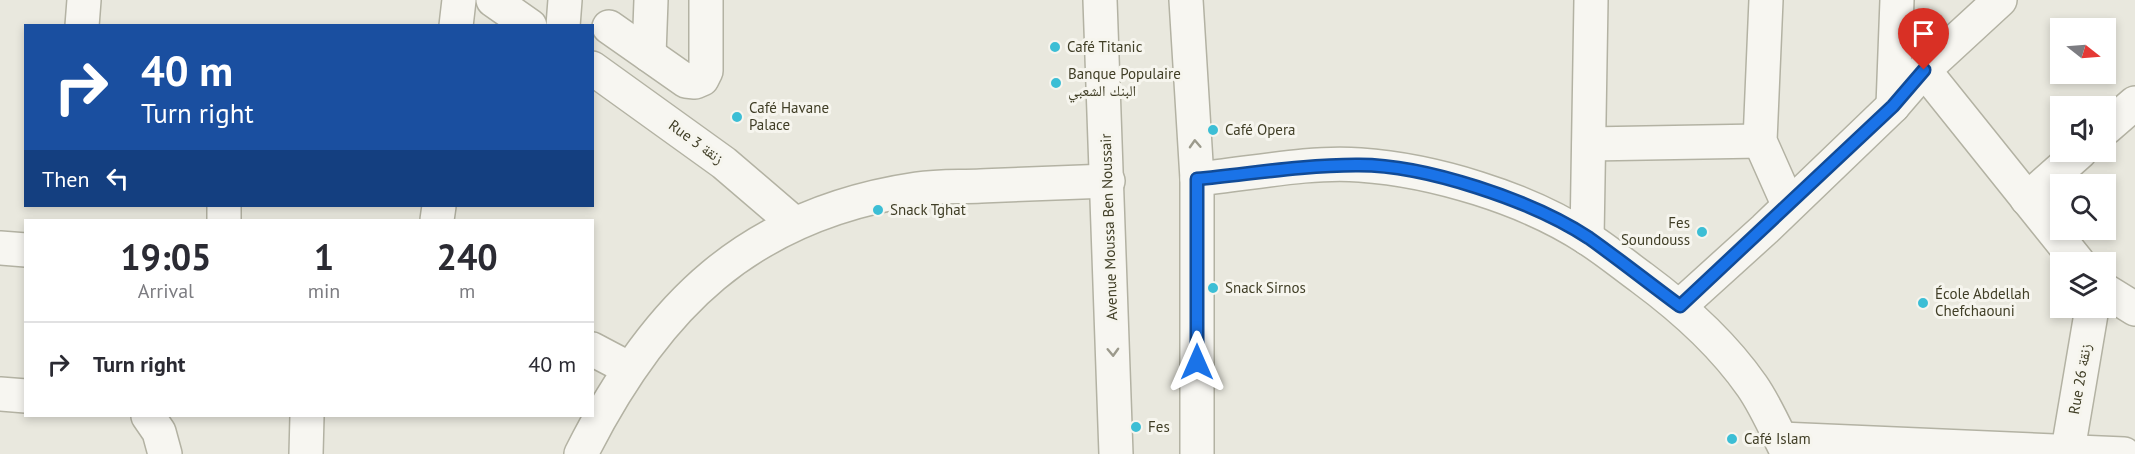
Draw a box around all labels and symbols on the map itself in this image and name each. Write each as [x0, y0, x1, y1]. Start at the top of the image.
pin [1898, 8, 1949, 70]
north arrow [2050, 18, 2116, 84]
place label: Café Titanic [1067, 37, 1143, 56]
marker: Café Titanic [1048, 40, 1062, 54]
place label: Banque Populaire البنك الشعبي [1068, 64, 1181, 103]
marker: Banque Populaire البنك الشعبي [1049, 76, 1063, 90]
place label: Café Havane Palace [749, 98, 829, 134]
marker: Café Havane Palace [730, 110, 744, 124]
street label: Rue 3 زنقة [665, 115, 728, 168]
place label: Café Opera [1225, 120, 1296, 139]
marker: Café Opera [1206, 123, 1220, 137]
street label: Avenue Moussa Ben Noussair [1096, 133, 1121, 321]
one-way arrow [1189, 139, 1202, 148]
place label: Snack Tghat [890, 200, 966, 219]
marker: Snack Tghat [871, 203, 885, 217]
place label: Fes Soundouss [1621, 213, 1690, 249]
marker: Fes Soundouss [1695, 225, 1709, 239]
place label: Snack Sirnos [1225, 278, 1306, 297]
marker: Snack Sirnos [1206, 281, 1220, 295]
place label: École Abdellah Chefchaouni [1935, 284, 2030, 320]
marker: École Abdellah Chefchaouni [1916, 296, 1930, 310]
position arrow [1165, 330, 1229, 394]
street label: Rue 26 زنقة [2064, 342, 2095, 416]
one-way arrow [1107, 348, 1119, 357]
place label: Fes [1148, 417, 1170, 436]
marker: Fes [1129, 420, 1143, 434]
place label: Café Islam [1744, 429, 1811, 448]
marker: Café Islam [1725, 432, 1739, 446]

